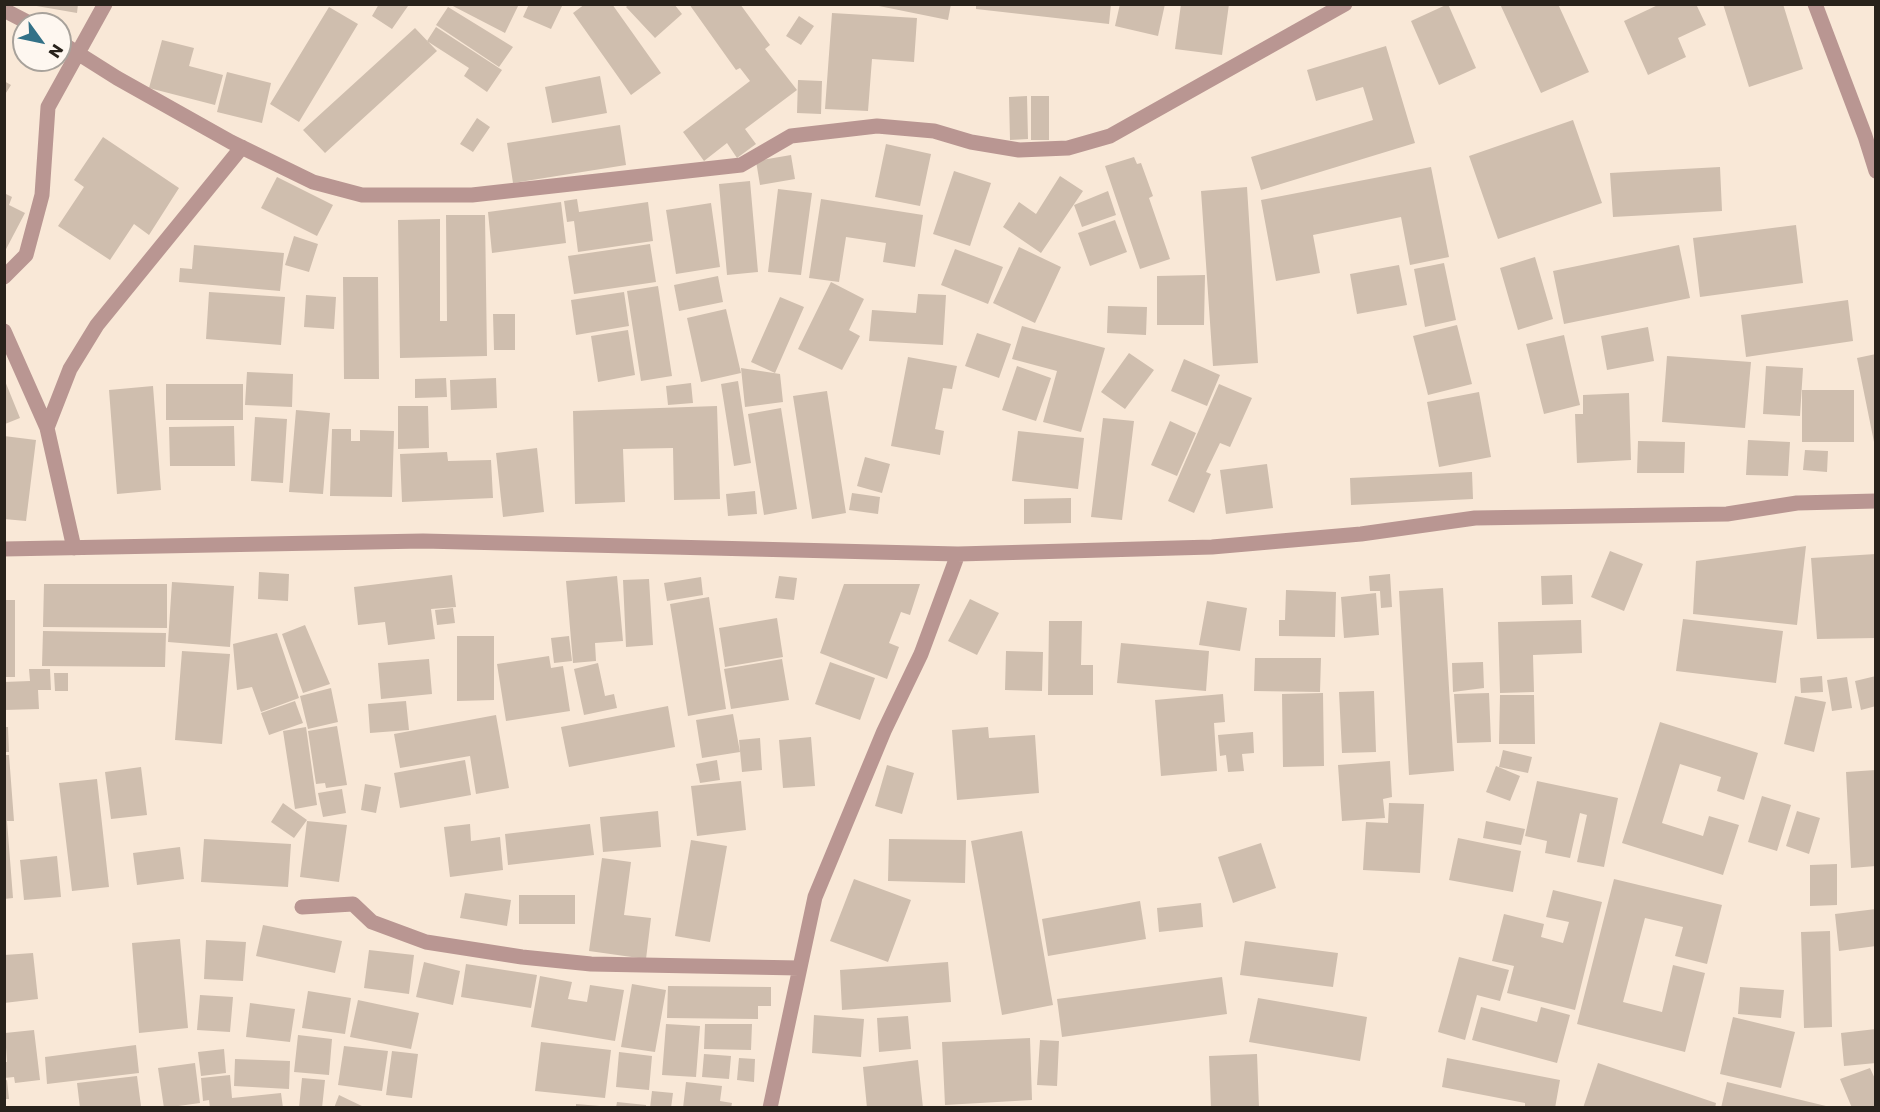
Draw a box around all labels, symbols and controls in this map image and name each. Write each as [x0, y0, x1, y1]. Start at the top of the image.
north arrow [12, 12, 72, 72]
text: N [43, 40, 69, 62]

